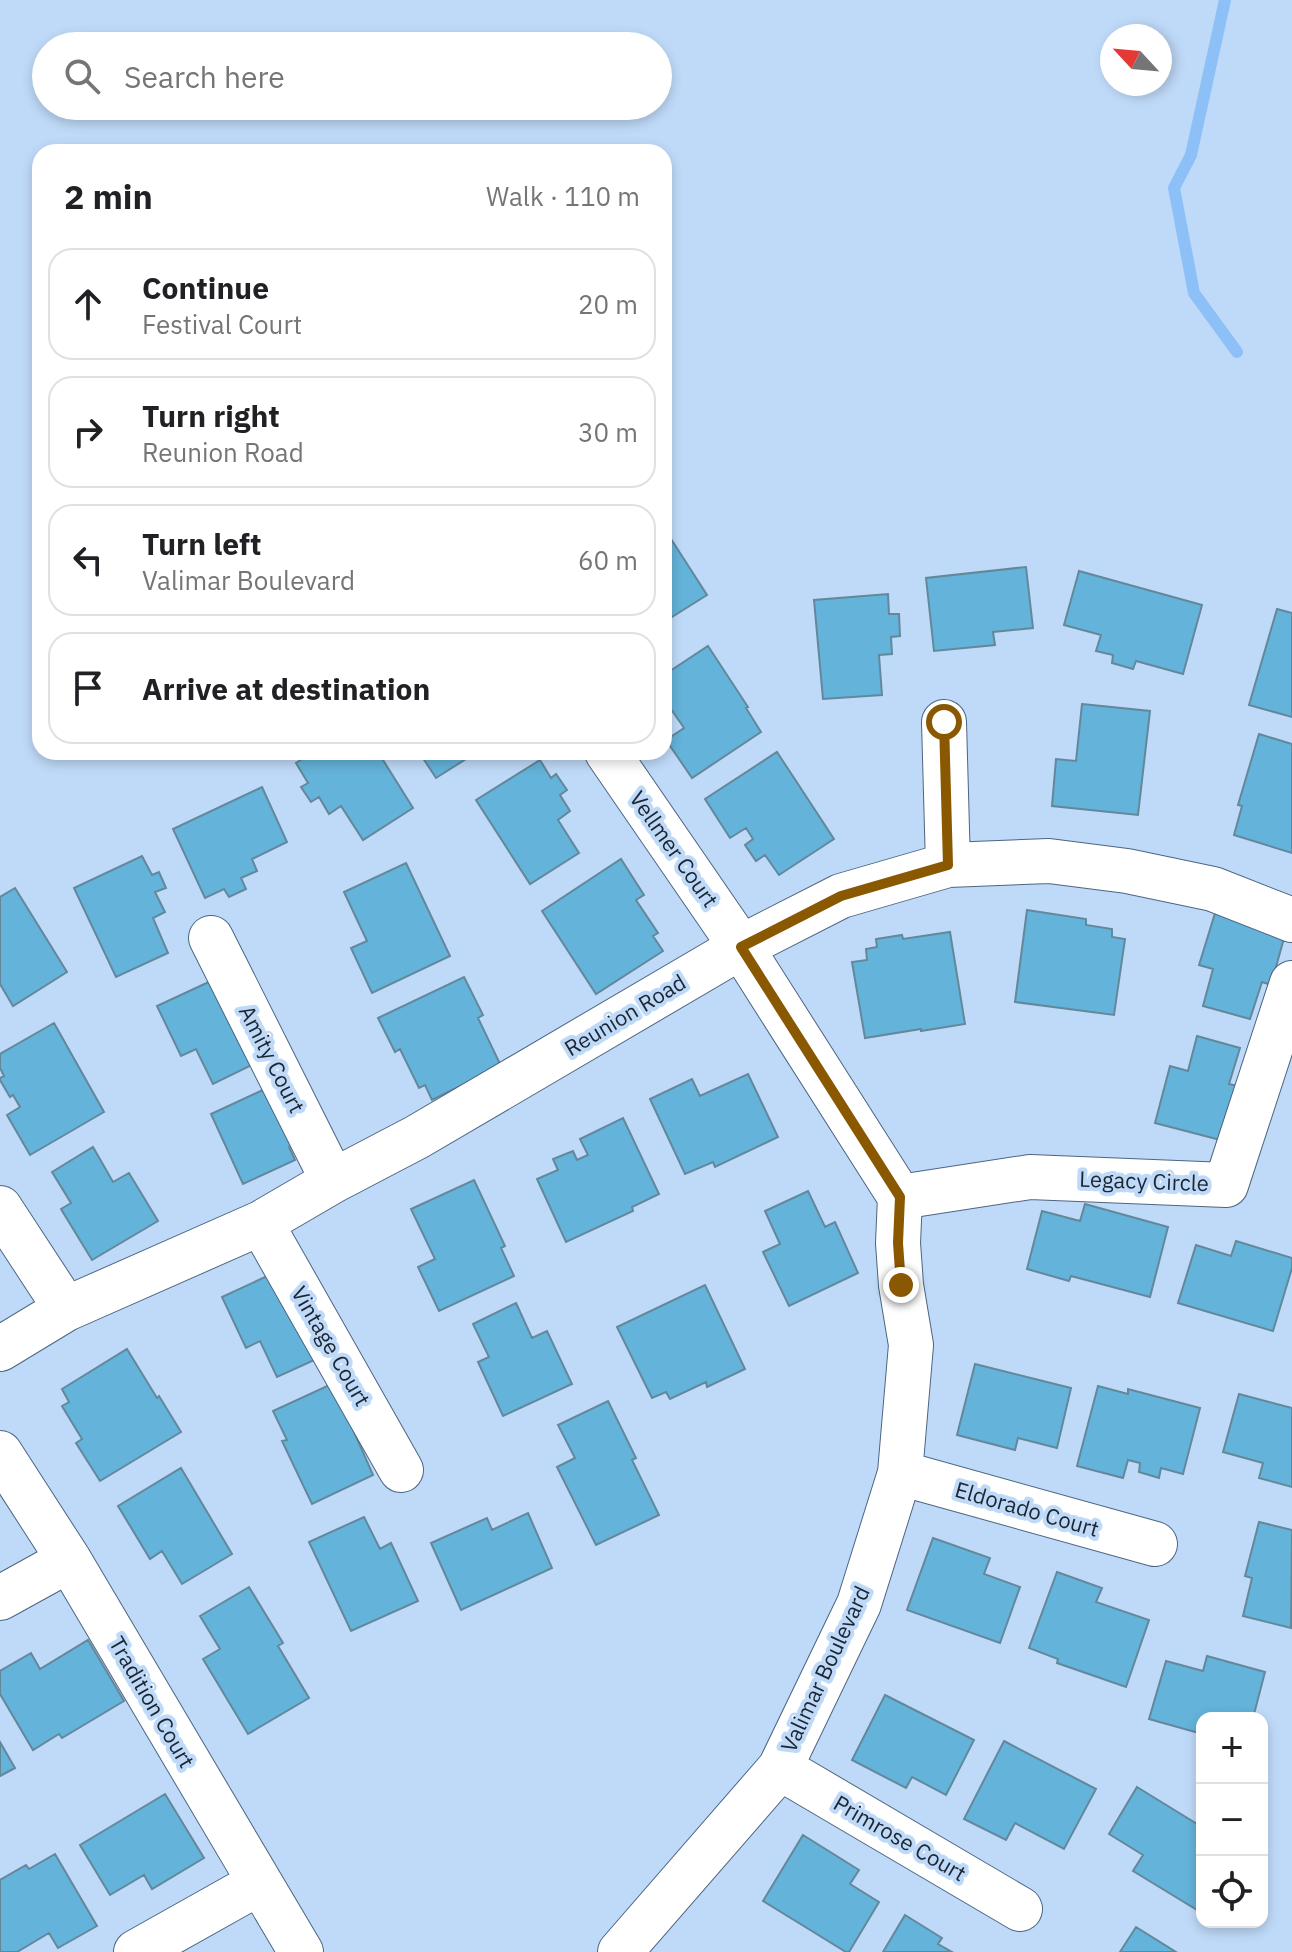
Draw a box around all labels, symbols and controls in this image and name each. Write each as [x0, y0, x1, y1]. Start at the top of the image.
north arrow [1100, 24, 1172, 96]
search box [32, 32, 672, 120]
icon: search [60, 54, 104, 98]
text: Search here [124, 57, 285, 96]
text: 2 min [64, 174, 153, 218]
text: Walk · 110 m [486, 179, 640, 213]
text: Continue [142, 268, 269, 307]
icon: ahead [66, 282, 110, 326]
text: 20 m [578, 287, 638, 321]
text: Festival Court [142, 307, 302, 341]
text: Turn right [142, 396, 280, 435]
icon: right [66, 410, 110, 454]
text: 30 m [578, 415, 638, 449]
text: Reunion Road [142, 435, 304, 469]
text: Turn left [142, 524, 261, 563]
icon: left [66, 538, 110, 582]
text: 60 m [578, 543, 638, 577]
text: Valimar Boulevard [142, 563, 355, 597]
icon: arrive [66, 666, 110, 710]
text: Arrive at destination [142, 669, 430, 708]
route start [926, 704, 962, 740]
street label: Vellmer Court [624, 785, 725, 913]
street label: Reunion Road [559, 967, 691, 1062]
street label: Amity Court [233, 1000, 312, 1118]
street label: Legacy Circle [1079, 1164, 1209, 1197]
route end [883, 1267, 919, 1303]
street label: Vintage Court [285, 1280, 377, 1411]
street label: Eldorado Court [952, 1474, 1102, 1543]
street label: Valimar Boulevard [773, 1581, 876, 1757]
street label: Tradition Court [103, 1631, 202, 1773]
map controls [1196, 1712, 1268, 1928]
button: + [1196, 1712, 1268, 1784]
button: − [1196, 1784, 1268, 1856]
street label: Primrose Court [829, 1788, 972, 1887]
button: locate [1196, 1856, 1268, 1928]

